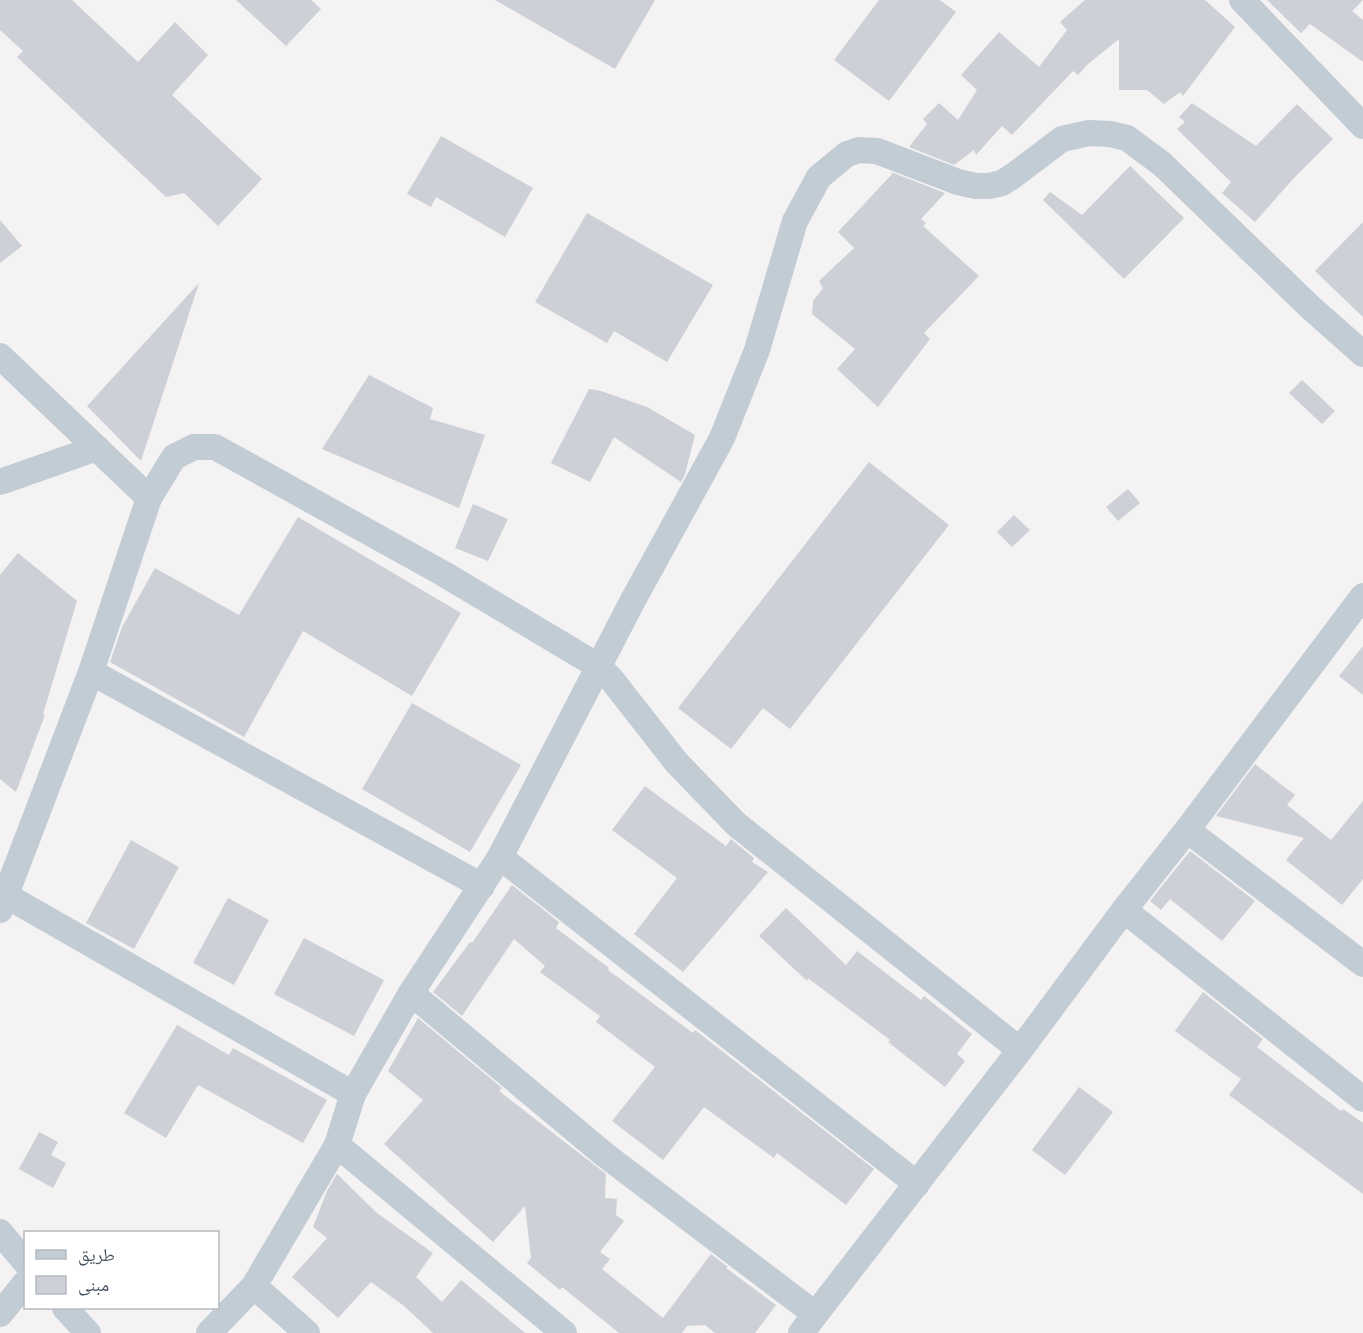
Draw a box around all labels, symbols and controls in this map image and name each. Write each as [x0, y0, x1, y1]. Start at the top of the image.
legend [24, 1231, 219, 1309]
text: طريق [78, 1244, 115, 1266]
text: مبنى [78, 1274, 109, 1296]

